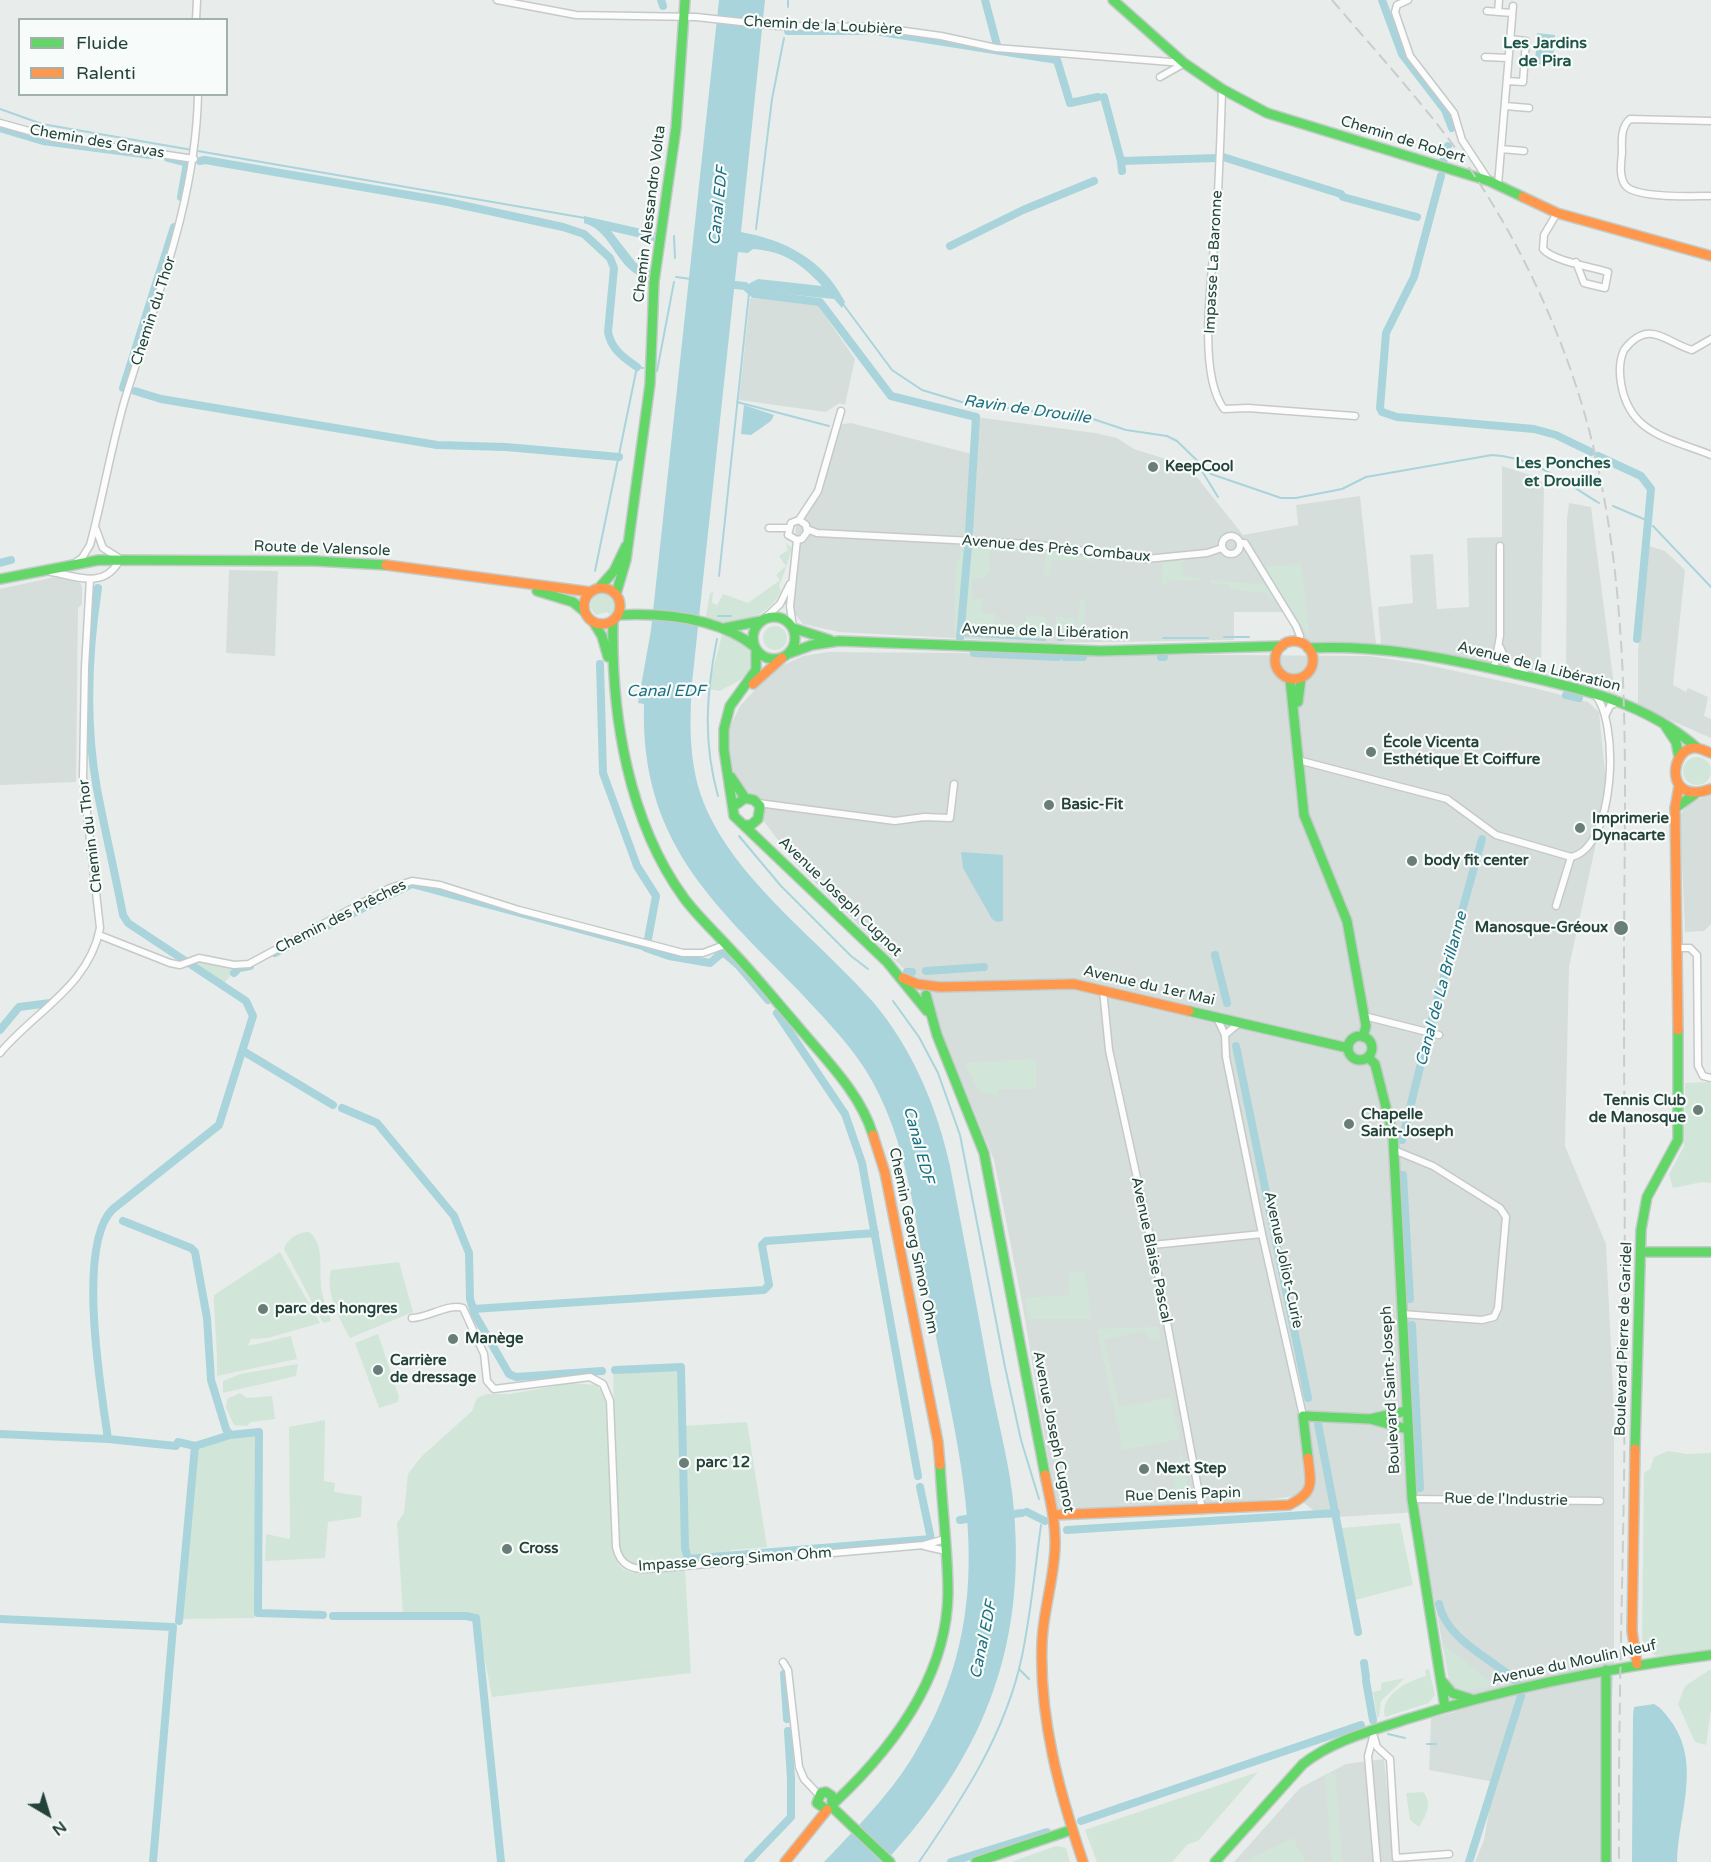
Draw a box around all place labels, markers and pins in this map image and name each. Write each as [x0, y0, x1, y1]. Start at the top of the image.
place label: KeepCool [1165, 458, 1234, 476]
marker: KeepCool [1146, 460, 1160, 474]
place label: École Vicenta Esthétique Et Coiffure [1383, 734, 1540, 769]
marker: École Vicenta Esthétique Et Coiffure [1364, 745, 1378, 759]
place label: Basic-Fit [1061, 796, 1123, 814]
marker: Basic-Fit [1042, 798, 1056, 812]
place label: Imprimerie Dynacarte [1592, 810, 1669, 845]
marker: Imprimerie Dynacarte [1573, 821, 1587, 835]
place label: body fit center [1424, 852, 1528, 870]
marker: body fit center [1405, 854, 1419, 868]
place label: Manosque-Gréoux [1475, 919, 1608, 937]
marker: Manosque-Gréoux [1612, 919, 1630, 937]
place label: Tennis Club de Manosque [1589, 1092, 1686, 1127]
marker: Tennis Club de Manosque [1691, 1103, 1705, 1117]
place label: Chapelle Saint-Joseph [1361, 1106, 1454, 1141]
marker: Chapelle Saint-Joseph [1342, 1117, 1356, 1131]
place label: parc des hongres [275, 1300, 397, 1318]
marker: parc des hongres [256, 1302, 270, 1316]
place label: Manège [465, 1330, 523, 1348]
marker: Manège [446, 1332, 460, 1346]
place label: Carrière de dressage [390, 1352, 476, 1387]
marker: Carrière de dressage [371, 1363, 385, 1377]
place label: parc 12 [696, 1454, 750, 1472]
marker: parc 12 [677, 1456, 691, 1470]
place label: Next Step [1156, 1460, 1226, 1478]
marker: Next Step [1137, 1462, 1151, 1476]
place label: Cross [519, 1540, 558, 1558]
marker: Cross [500, 1542, 514, 1556]

